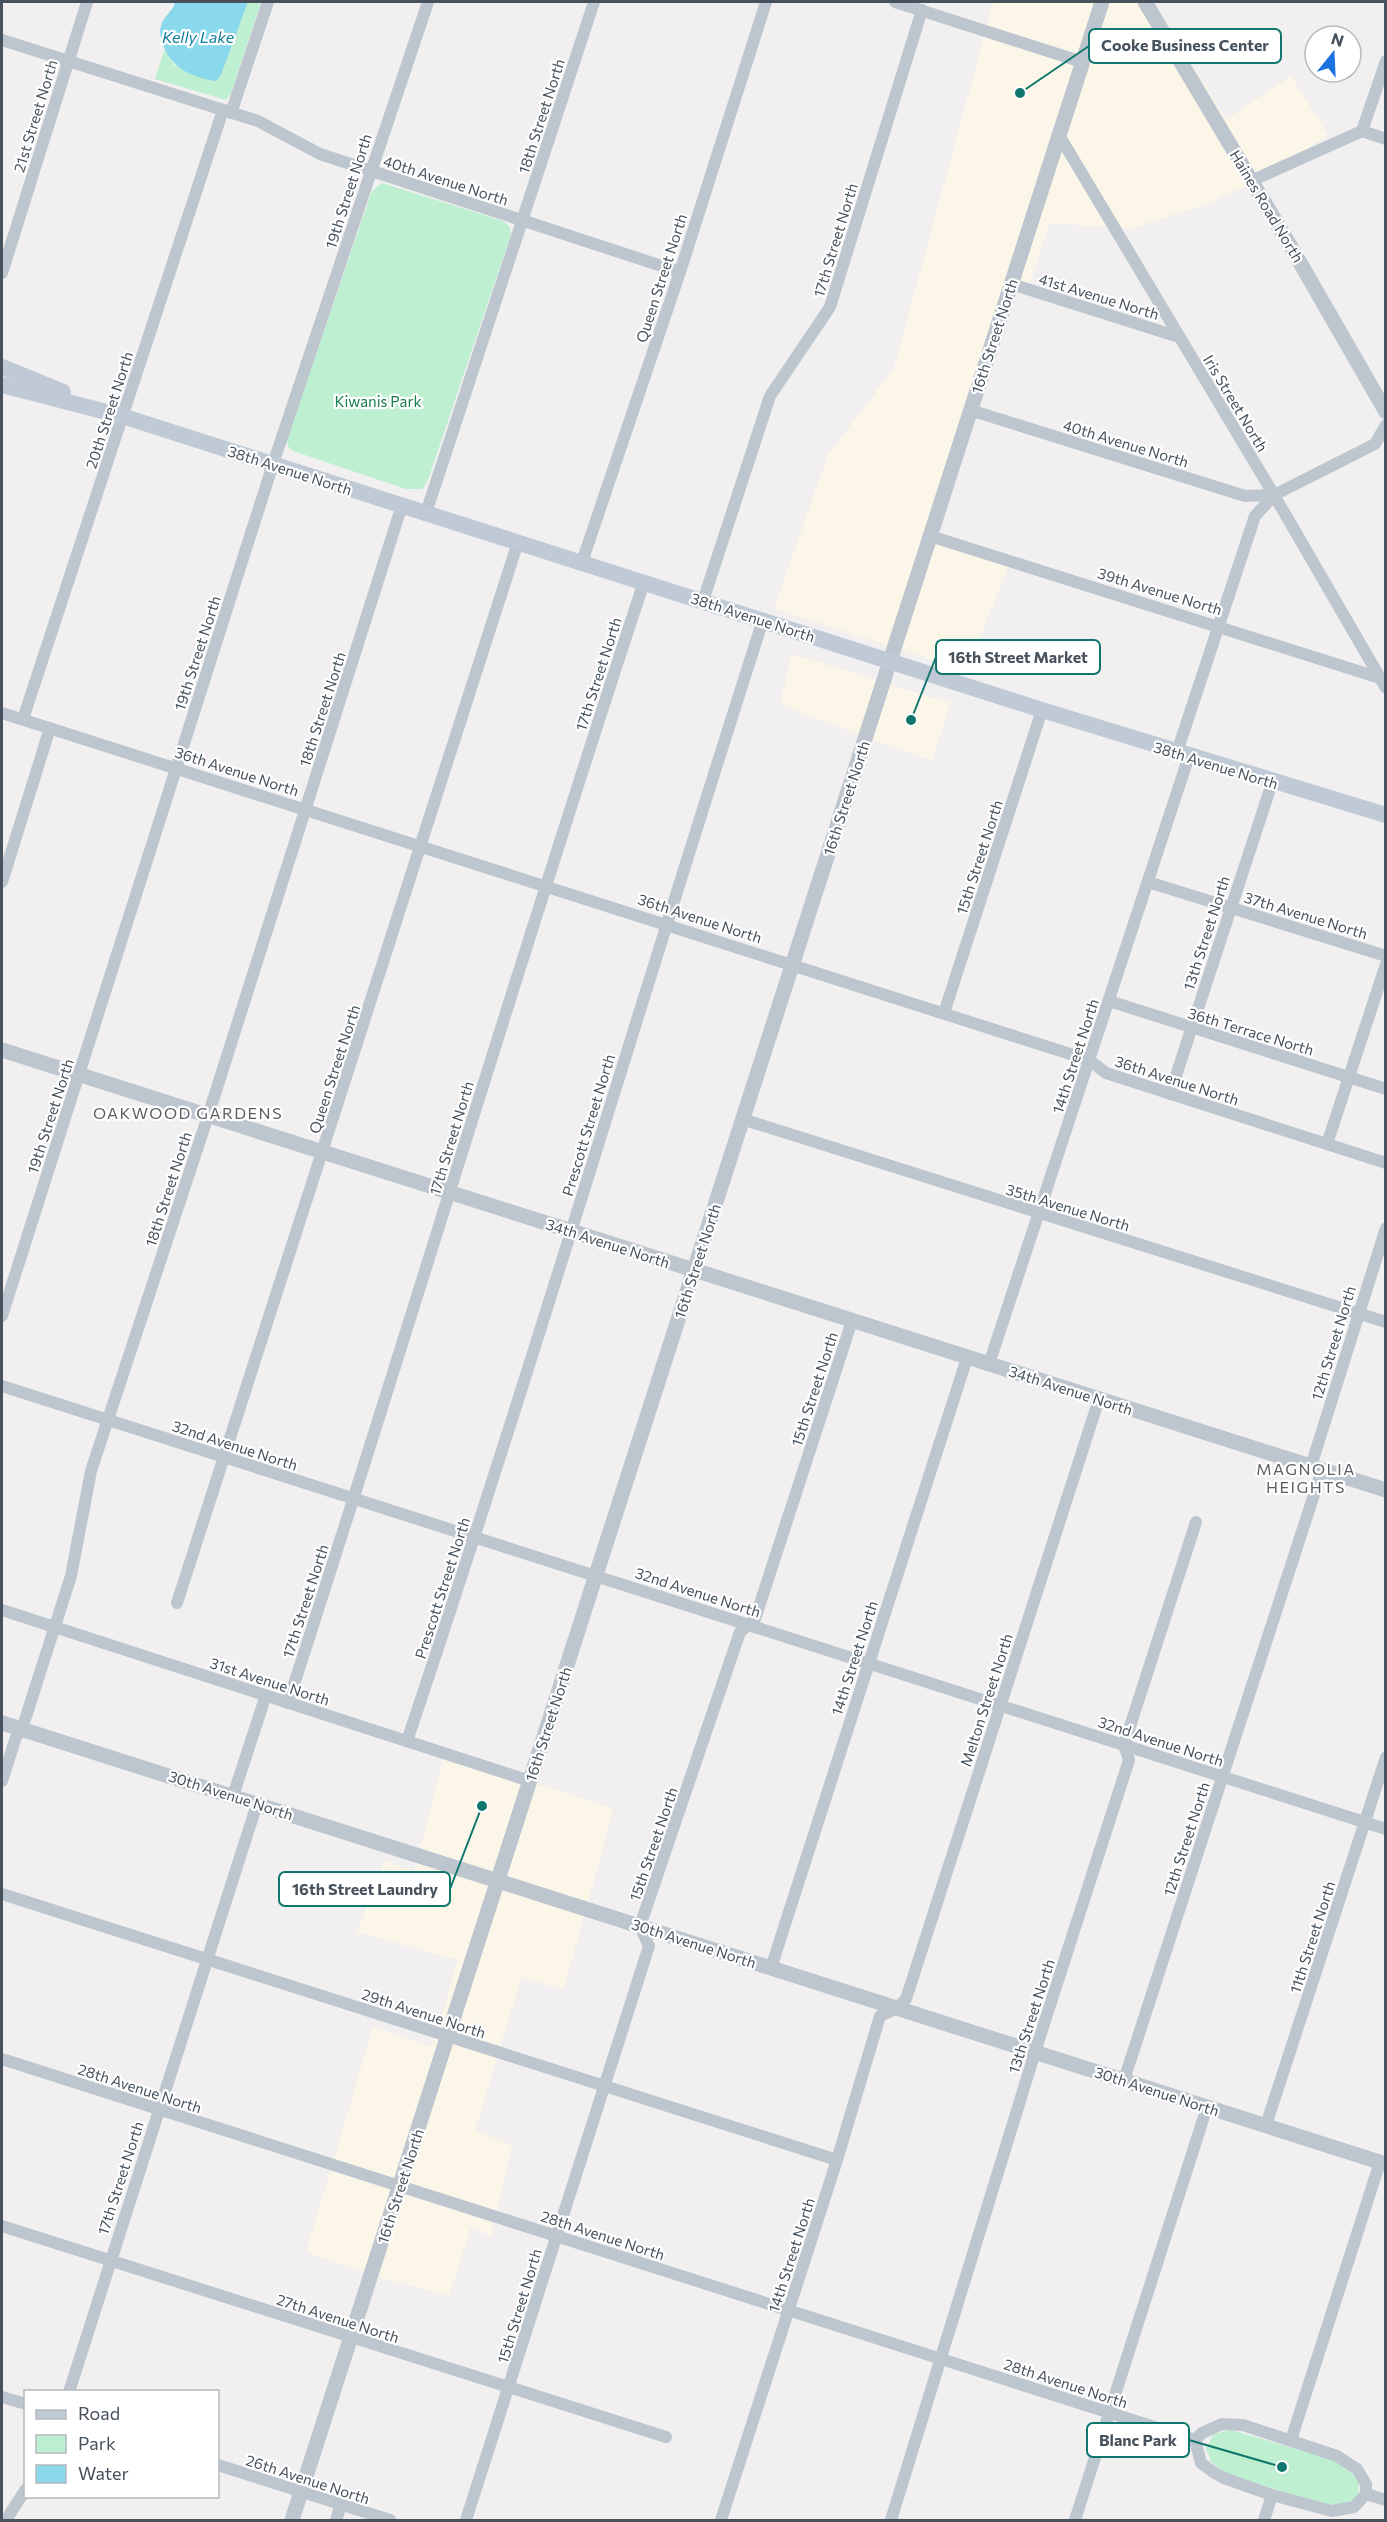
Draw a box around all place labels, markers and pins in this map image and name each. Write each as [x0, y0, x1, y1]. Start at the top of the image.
callout: Cooke Business Center [1089, 29, 1281, 63]
callout: 16th Street Market [936, 640, 1100, 674]
callout: 16th Street Laundry [279, 1872, 450, 1906]
callout: Blanc Park [1087, 2423, 1189, 2457]

